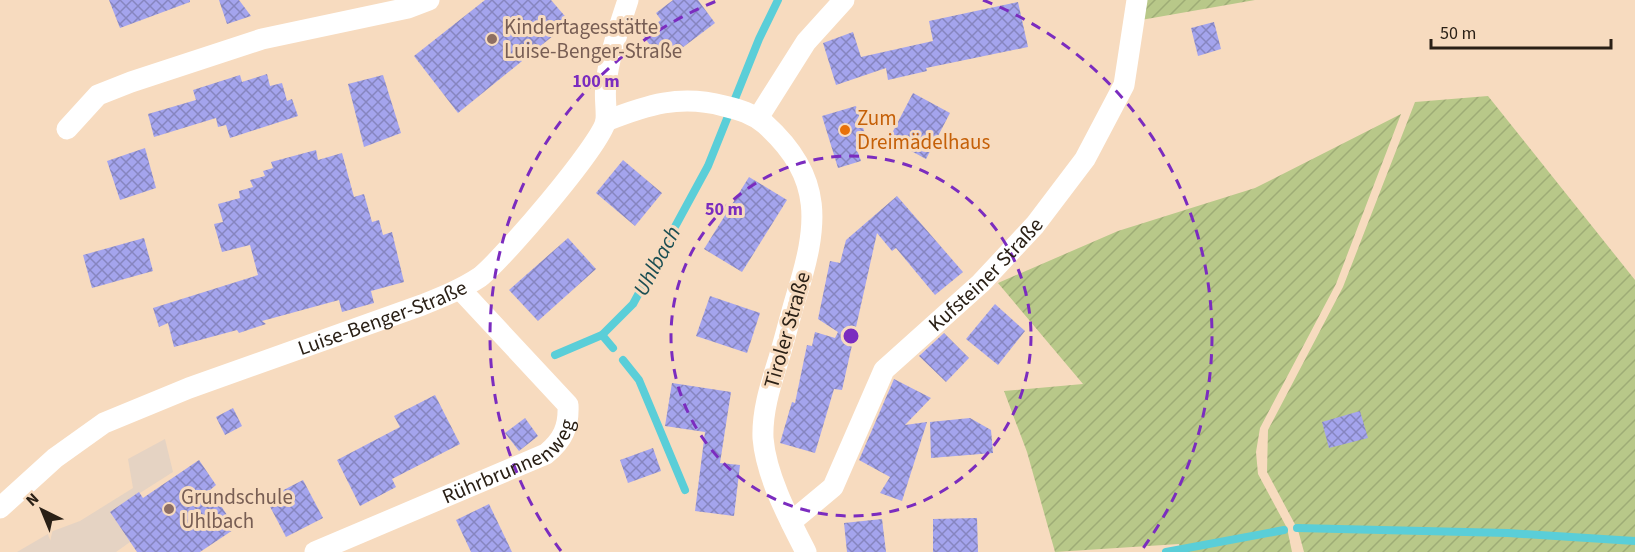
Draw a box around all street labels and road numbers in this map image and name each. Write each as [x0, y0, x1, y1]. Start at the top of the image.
street label: Kufsteiner Straße [922, 211, 1050, 338]
street label: Tiroler Straße [756, 268, 818, 392]
street label: Luise-Benger-Straße [294, 272, 472, 363]
street label: Rührbrunnenweg [437, 416, 582, 511]

